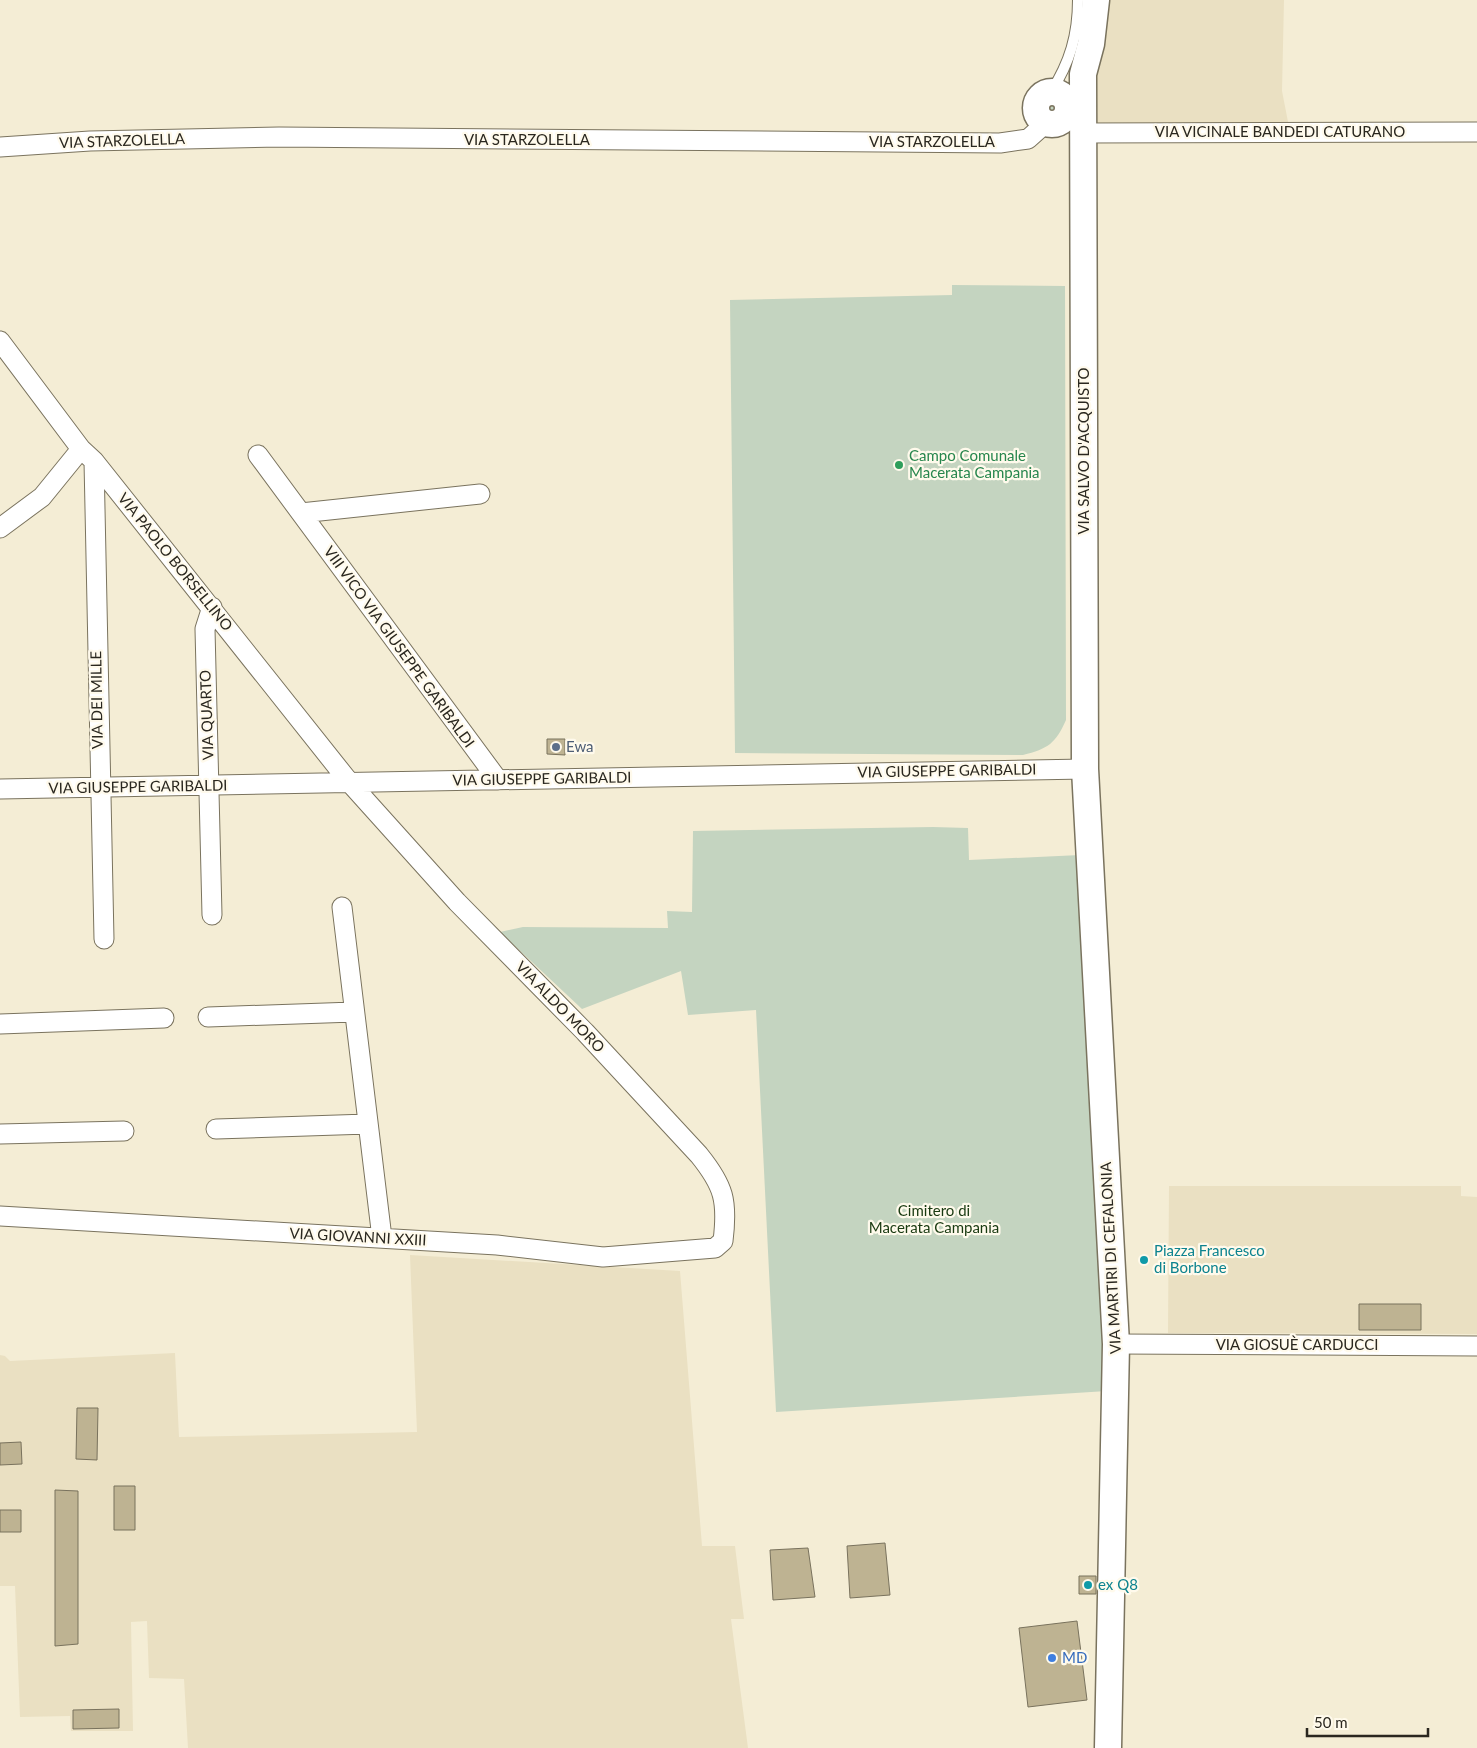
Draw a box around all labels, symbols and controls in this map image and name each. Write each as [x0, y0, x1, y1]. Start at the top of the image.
street label: VIA VICINALE BANDEDI CATURANO [1155, 122, 1405, 140]
street label: VIA STARZOLELLA [59, 129, 186, 151]
street label: VIA STARZOLELLA [464, 130, 591, 148]
street label: VIA STARZOLELLA [869, 132, 996, 150]
street label: VIA SALVO D'ACQUISTO [1074, 367, 1092, 535]
place label: Campo Comunale Macerata Campania [909, 446, 1040, 481]
marker: Campo Comunale Macerata Campania [893, 459, 905, 471]
street label: VIA PAOLO BORSELLINO [115, 489, 237, 634]
street label: VIII VICO VIA GIUSEPPE GARIBALDI [321, 542, 479, 751]
street label: VIA DEI MILLE [86, 651, 106, 749]
street label: VIA QUARTO [195, 670, 217, 760]
place label: Ewa [566, 737, 594, 755]
marker: Ewa [550, 741, 562, 753]
street label: VIA GIUSEPPE GARIBALDI [857, 759, 1037, 781]
street label: VIA GIUSEPPE GARIBALDI [452, 767, 632, 789]
street label: VIA GIUSEPPE GARIBALDI [48, 775, 228, 797]
street label: VIA ALDO MORO [513, 957, 609, 1056]
street label: VIA MARTIRI DI CEFALONIA [1096, 1161, 1124, 1355]
park label: Cimitero di Macerata Campania [869, 1201, 999, 1236]
street label: VIA GIOVANNI XXIII [289, 1223, 427, 1249]
place label: Piazza Francesco di Borbone [1154, 1241, 1265, 1276]
marker: Piazza Francesco di Borbone [1138, 1254, 1150, 1266]
street label: VIA GIOSUÈ CARDUCCI [1216, 1335, 1378, 1353]
place label: ex Q8 [1098, 1575, 1138, 1593]
marker: ex Q8 [1082, 1579, 1094, 1591]
place label: MD [1062, 1648, 1087, 1666]
marker: MD [1046, 1652, 1058, 1664]
scale bar [1307, 1706, 1428, 1738]
text: 50 m [1314, 1713, 1348, 1731]

